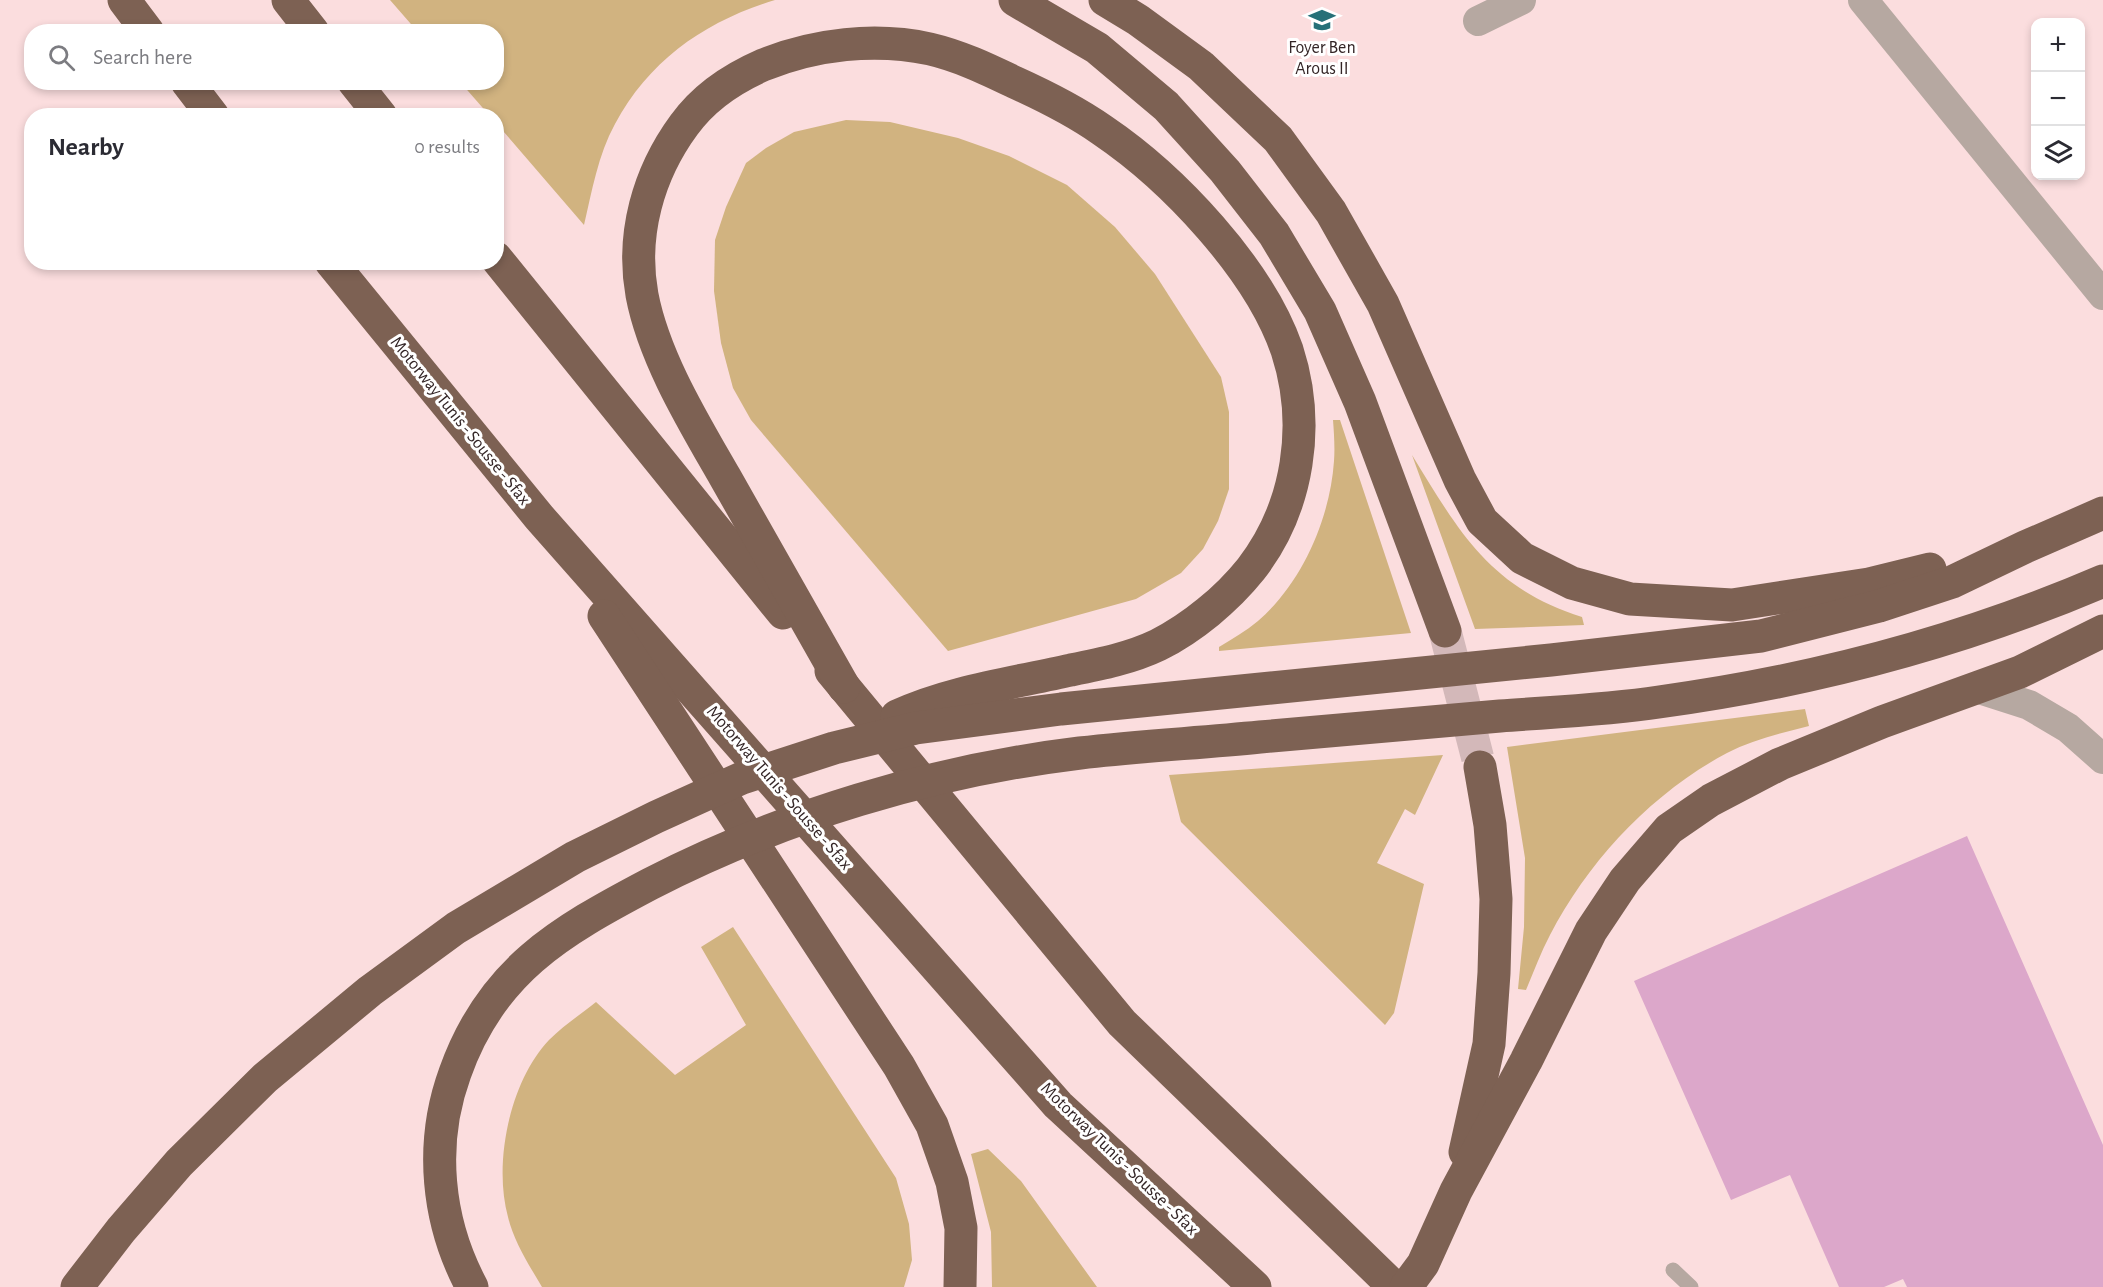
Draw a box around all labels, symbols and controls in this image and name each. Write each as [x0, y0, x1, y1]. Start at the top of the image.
school or university icon: Foyer Ben Arous II [1307, 5, 1337, 35]
map controls [2031, 18, 2085, 180]
button: + [2031, 18, 2085, 72]
search box [24, 24, 504, 90]
place label: Foyer Ben Arous II [1288, 39, 1356, 78]
icon: search [45, 41, 78, 74]
text: Search here [93, 46, 192, 68]
button: − [2031, 72, 2085, 126]
button: layers [2031, 126, 2085, 180]
text: Nearby [48, 134, 124, 160]
text: 0 results [414, 137, 480, 157]
street label: Motorway Tunis - Sousse - Sfax [387, 333, 533, 509]
street label: Motorway Tunis - Sousse - Sfax [703, 703, 855, 874]
street label: Motorway Tunis - Sousse - Sfax [1037, 1079, 1201, 1239]

